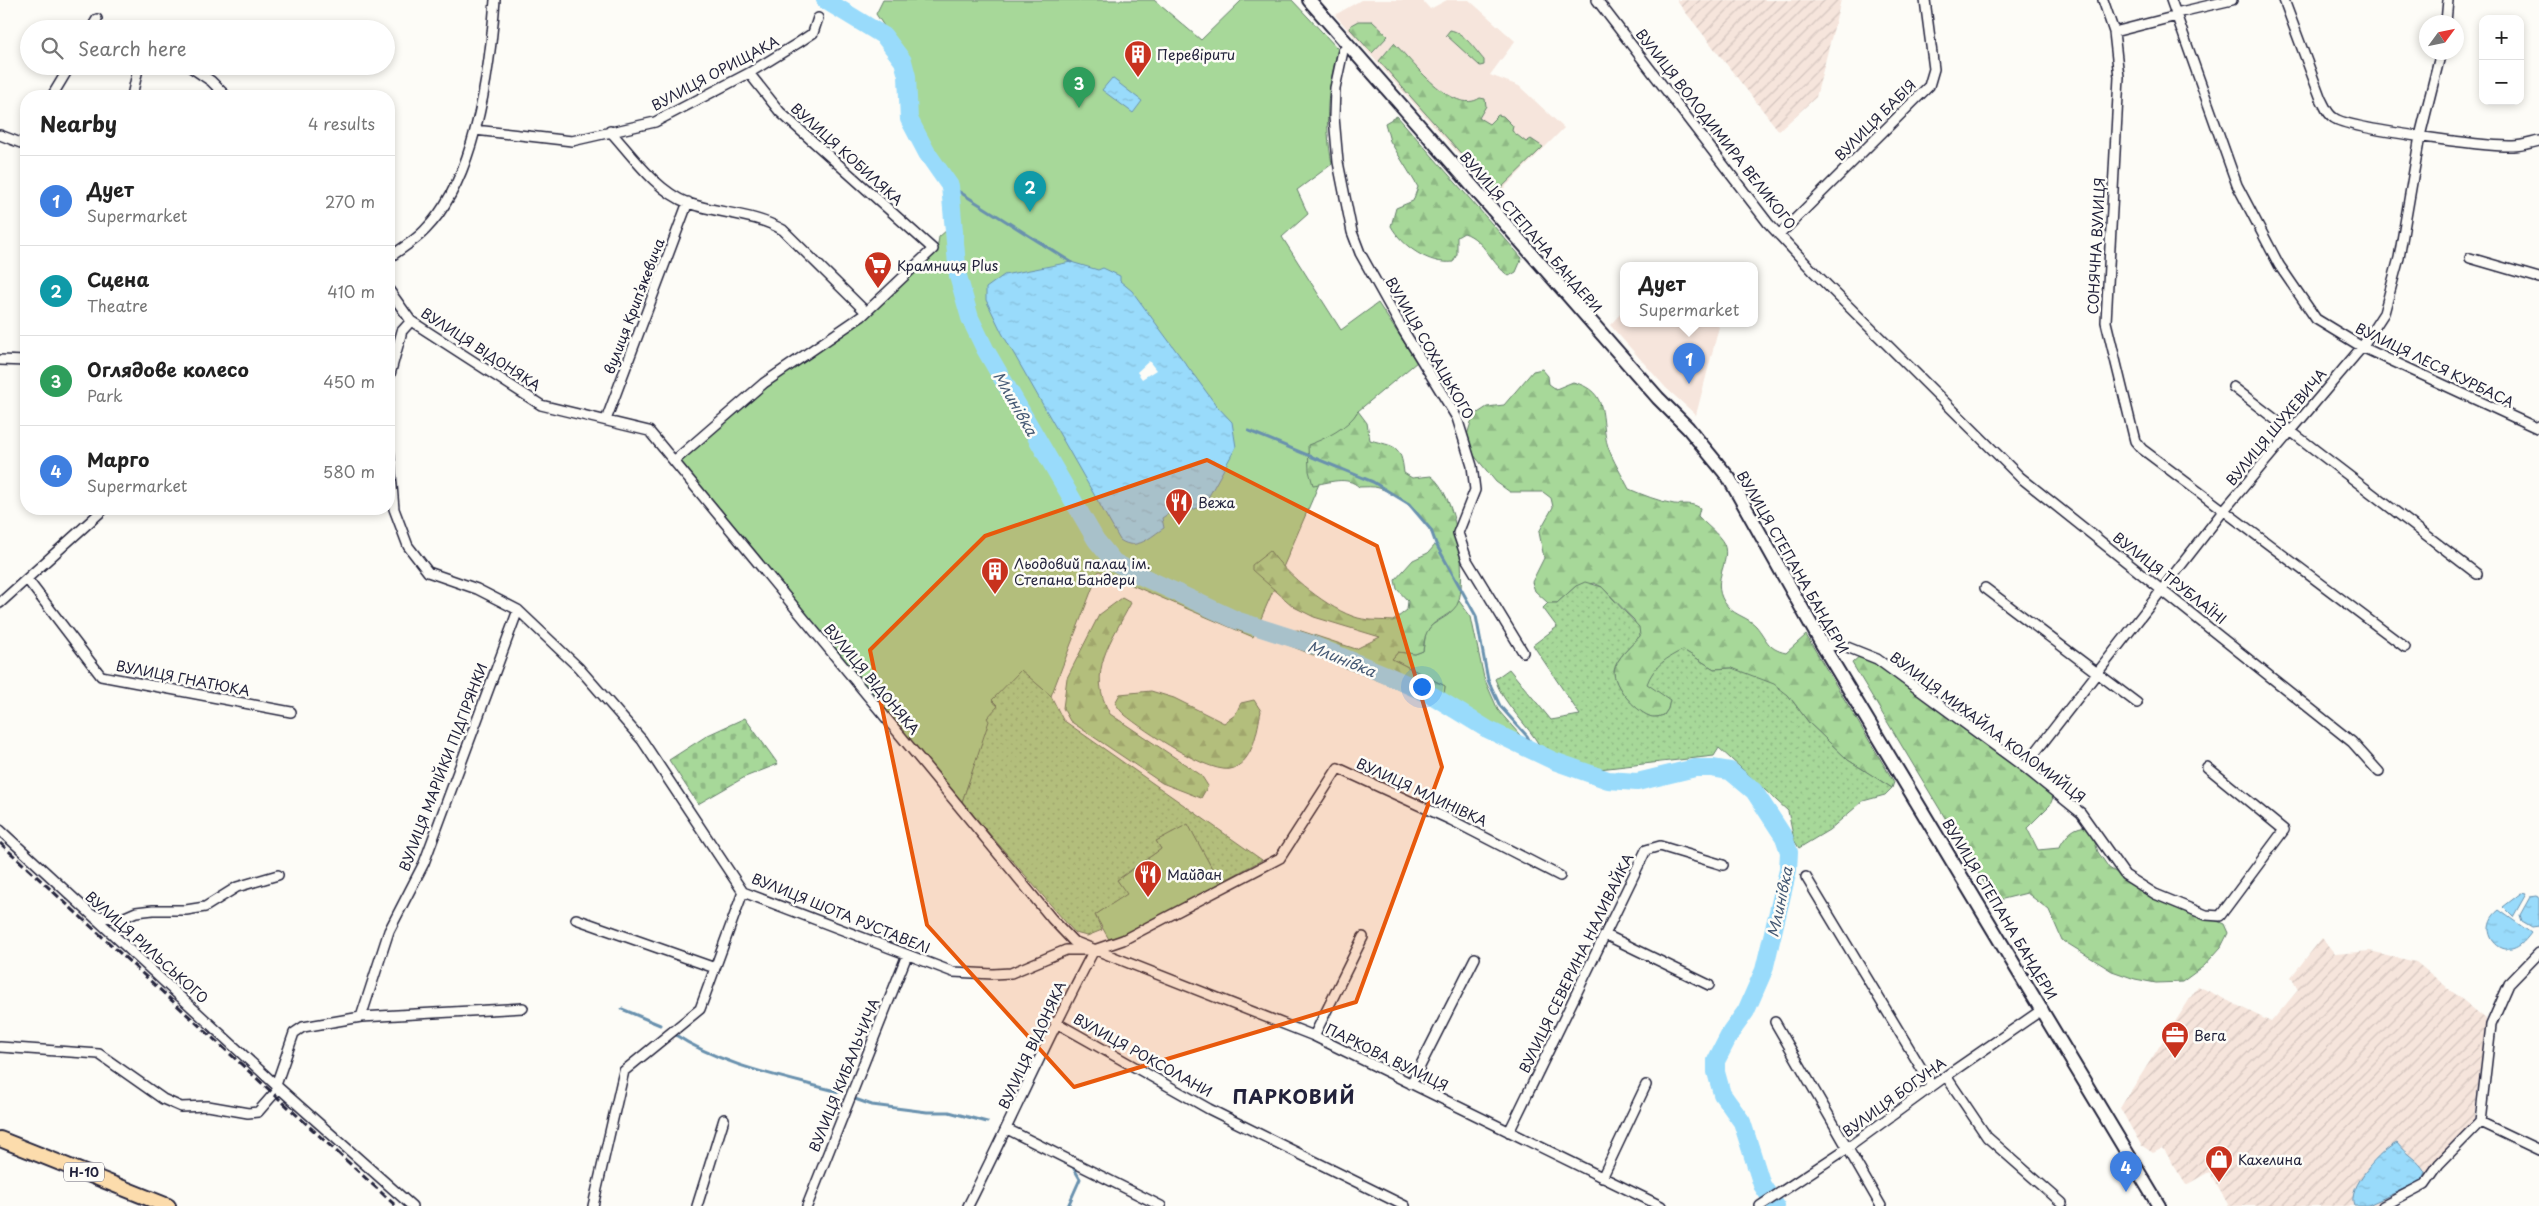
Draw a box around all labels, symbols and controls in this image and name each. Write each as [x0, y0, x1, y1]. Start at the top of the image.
north arrow [2419, 15, 2464, 60]
map controls [2479, 15, 2524, 105]
button: + [2479, 15, 2524, 60]
search box [20, 20, 395, 75]
street label: ВУЛИЦЯ ВОЛОДИМИРА ВЕЛИКОГО [1631, 24, 1801, 234]
street label: ВУЛИЦЯ ОРИЩАКА [647, 30, 783, 116]
icon: search [38, 34, 66, 62]
text: Search here [78, 34, 187, 62]
building icon: Перевірити [1123, 39, 1153, 78]
place label: Перевірити [1157, 44, 1235, 65]
button: − [2479, 60, 2524, 105]
pin: 3 [1063, 67, 1095, 108]
street label: ВУЛИЦЯ БАБІЯ [1830, 75, 1920, 165]
street label: ВУЛИЦЯ КОБИЛЯКА [786, 98, 908, 210]
text: Nearby [40, 107, 117, 139]
text: 4 results [308, 111, 375, 135]
street label: ВУЛИЦЯ СТЕПАНА БАНДЕРИ [1455, 147, 1607, 317]
pin: 2 [1014, 171, 1046, 212]
text: Дует [87, 175, 134, 203]
street label: СОНЯЧНА ВУЛИЦЯ [2082, 177, 2110, 315]
text: 1 [52, 189, 60, 213]
text: 270 m [325, 189, 375, 213]
text: Supermarket [87, 203, 187, 227]
street label: вулиця Крипʼякевича [598, 235, 670, 377]
supermarket icon: Крамниця Plus [863, 250, 893, 289]
place label: Крамниця Plus [897, 255, 998, 276]
popup [1620, 262, 1758, 327]
text: Сцена [87, 265, 149, 293]
text: Дует [1639, 269, 1686, 297]
street label: ВУЛИЦЯ СОХАЦЬКОГО [1381, 273, 1479, 423]
text: 2 [50, 279, 62, 303]
text: 410 m [327, 279, 375, 303]
text: Theatre [87, 293, 148, 317]
text: Supermarket [1639, 297, 1739, 321]
street label: ВУЛИЦЯ ВІДОНЯКА [417, 302, 545, 396]
street label: ВУЛИЦЯ ЛЕСЯ КУРБАСА [2352, 317, 2518, 413]
pin: 1 [1673, 343, 1705, 384]
text: Оглядове колесо [87, 355, 249, 383]
street label: ВУЛИЦЯ ШУХЕВИЧА [2221, 364, 2331, 490]
water label: Млинівка [988, 366, 1044, 440]
text: 3 [51, 369, 61, 393]
text: 450 m [323, 369, 375, 393]
text: Park [87, 383, 123, 407]
text: Марго [87, 445, 149, 473]
text: 4 [51, 459, 61, 483]
text: 580 m [323, 459, 375, 483]
street label: ВУЛИЦЯ СТЕПАНА БАНДЕРИ [1732, 467, 1854, 657]
text: Supermarket [87, 473, 187, 497]
restaurant icon: Вежа [1164, 487, 1194, 526]
place label: Вежа [1198, 492, 1236, 513]
street label: ВУЛИЦЯ ТРУБЛАЇНІ [2109, 527, 2231, 629]
place label: Льодовий палац ім. Степана Бандери [1014, 553, 1150, 590]
building icon: Льодовий палац ім. Степана Бандери [980, 556, 1010, 595]
street label: ВУЛИЦЯ ВІДОНЯКА [819, 619, 925, 739]
water label: Млинівка [1305, 634, 1380, 682]
street label: ВУЛИЦЯ МИХАЙЛА КОЛОМИЙЦЯ [1886, 646, 2090, 808]
street label: ВУЛИЦЯ ГНАТЮКА [114, 655, 252, 701]
street label: ВУЛИЦЯ МАРІЙКИ ПІДГІРЯНКИ [394, 660, 492, 874]
your location [1409, 674, 1435, 700]
street label: ВУЛИЦЯ МЛИНІВКА [1353, 752, 1491, 832]
street label: ВУЛИЦЯ СТЕПАНА БАНДЕРИ [1937, 815, 2063, 1003]
street label: ВУЛИЦЯ СЕВЕРИНА НАЛИВАЙКА [1514, 849, 1639, 1076]
restaurant icon: Майдан [1133, 859, 1163, 898]
place label: Майдан [1167, 864, 1222, 885]
water label: Млинівка [1760, 864, 1798, 939]
street label: ВУЛИЦЯ ШОТА РУСТАВЕЛІ [749, 868, 933, 958]
street label: ВУЛИЦЯ РИЛЬСЬКОГО [81, 886, 213, 1008]
street label: ВУЛИЦЯ ВІДОНЯКА [993, 977, 1071, 1112]
street label: ВУЛИЦЯ КИБАЛЬЧИЧА [804, 995, 884, 1155]
street label: ВУЛИЦЯ РОКСОЛАНИ [1070, 1008, 1216, 1102]
street label: ПАРКОВА ВУЛИЦЯ [1322, 1018, 1452, 1096]
office icon: Вега [2160, 1020, 2190, 1059]
place label: Вега [2194, 1025, 2226, 1046]
street label: ВУЛИЦЯ БОГУНА [1838, 1052, 1950, 1142]
district label: ПАРКОВИЙ [1232, 1082, 1356, 1110]
shop icon: Кахелина [2204, 1144, 2234, 1183]
place label: Кахелина [2238, 1149, 2302, 1170]
pin: 4 [2110, 1151, 2142, 1192]
road number: Н-10 [64, 1162, 104, 1182]

